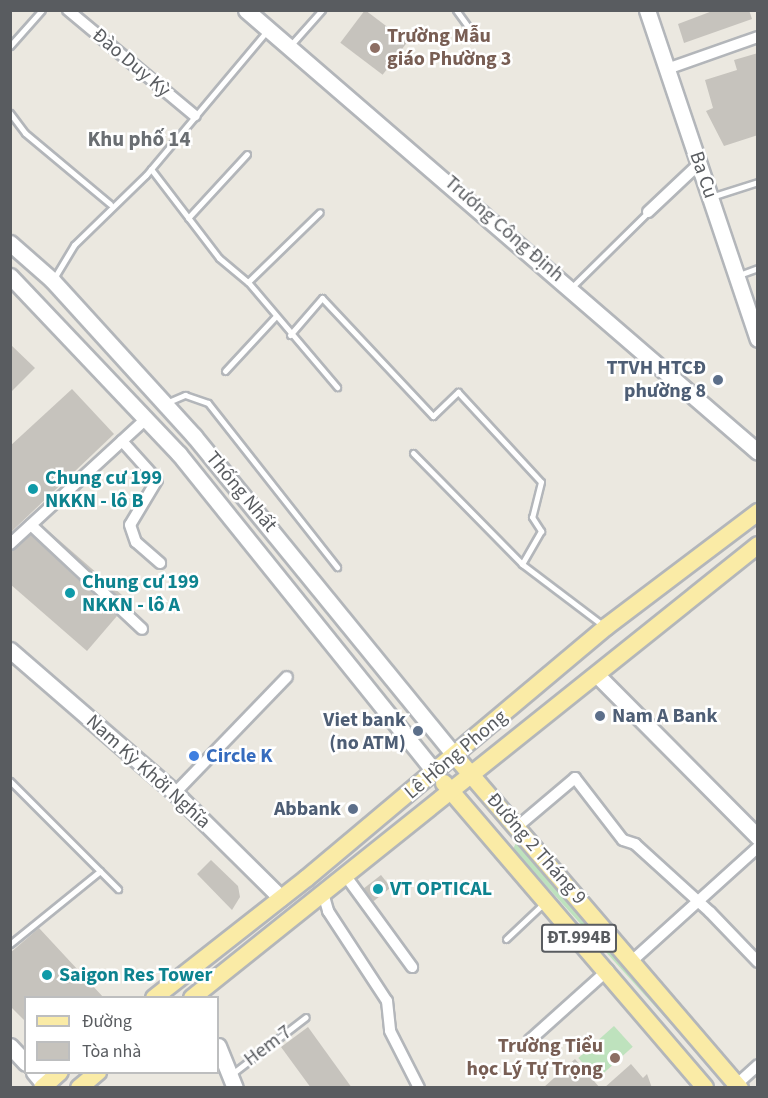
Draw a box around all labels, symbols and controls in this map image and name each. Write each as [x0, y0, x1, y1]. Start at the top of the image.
street label: Đào Duy Kỳ [87, 23, 175, 103]
place label: Trường Mẫu giáo Phường 3 [387, 24, 511, 71]
marker: Trường Mẫu giáo Phường 3 [368, 41, 382, 55]
district label: Khu phố 14 [87, 126, 191, 152]
street label: Ba Cu [684, 148, 722, 202]
street label: Trương Công Định [439, 171, 569, 287]
place label: TTVH HTCĐ phường 8 [606, 356, 706, 403]
marker: TTVH HTCĐ phường 8 [711, 373, 725, 387]
street label: Thống Nhất [200, 447, 282, 537]
place label: Chung cư 199 NKKN - lô B [45, 466, 162, 513]
marker: Chung cư 199 NKKN - lô B [26, 482, 40, 496]
place label: Chung cư 199 NKKN - lô A [82, 570, 199, 617]
marker: Chung cư 199 NKKN - lô A [63, 586, 77, 600]
place label: Nam A Bank [612, 704, 717, 728]
street label: Lê Hồng Phong [400, 705, 512, 805]
place label: Viet bank (no ATM) [323, 708, 406, 755]
marker: Nam A Bank [593, 709, 607, 723]
street label: Nam Kỳ Khởi Nghĩa [81, 710, 215, 834]
marker: Viet bank (no ATM) [411, 724, 425, 738]
place label: Circle K [206, 744, 273, 768]
marker: Circle K [187, 749, 201, 763]
street label: Đường 2 Tháng 9 [481, 788, 591, 910]
place label: Abbank [274, 797, 341, 821]
marker: Abbank [346, 802, 360, 816]
place label: VT OPTICAL [390, 877, 492, 901]
marker: VT OPTICAL [371, 882, 385, 896]
road number: ĐT.994B [540, 923, 618, 953]
place label: Saigon Res Tower [59, 963, 213, 987]
marker: Saigon Res Tower [40, 968, 54, 982]
legend [24, 996, 219, 1074]
text: Đường [82, 1009, 132, 1034]
street label: Hem 7 [239, 1020, 297, 1072]
place label: Trường Tiểu học Lý Tự Trọng [466, 1034, 603, 1081]
text: Tòa nhà [82, 1039, 141, 1064]
marker: Trường Tiểu học Lý Tự Trọng [608, 1051, 622, 1065]

